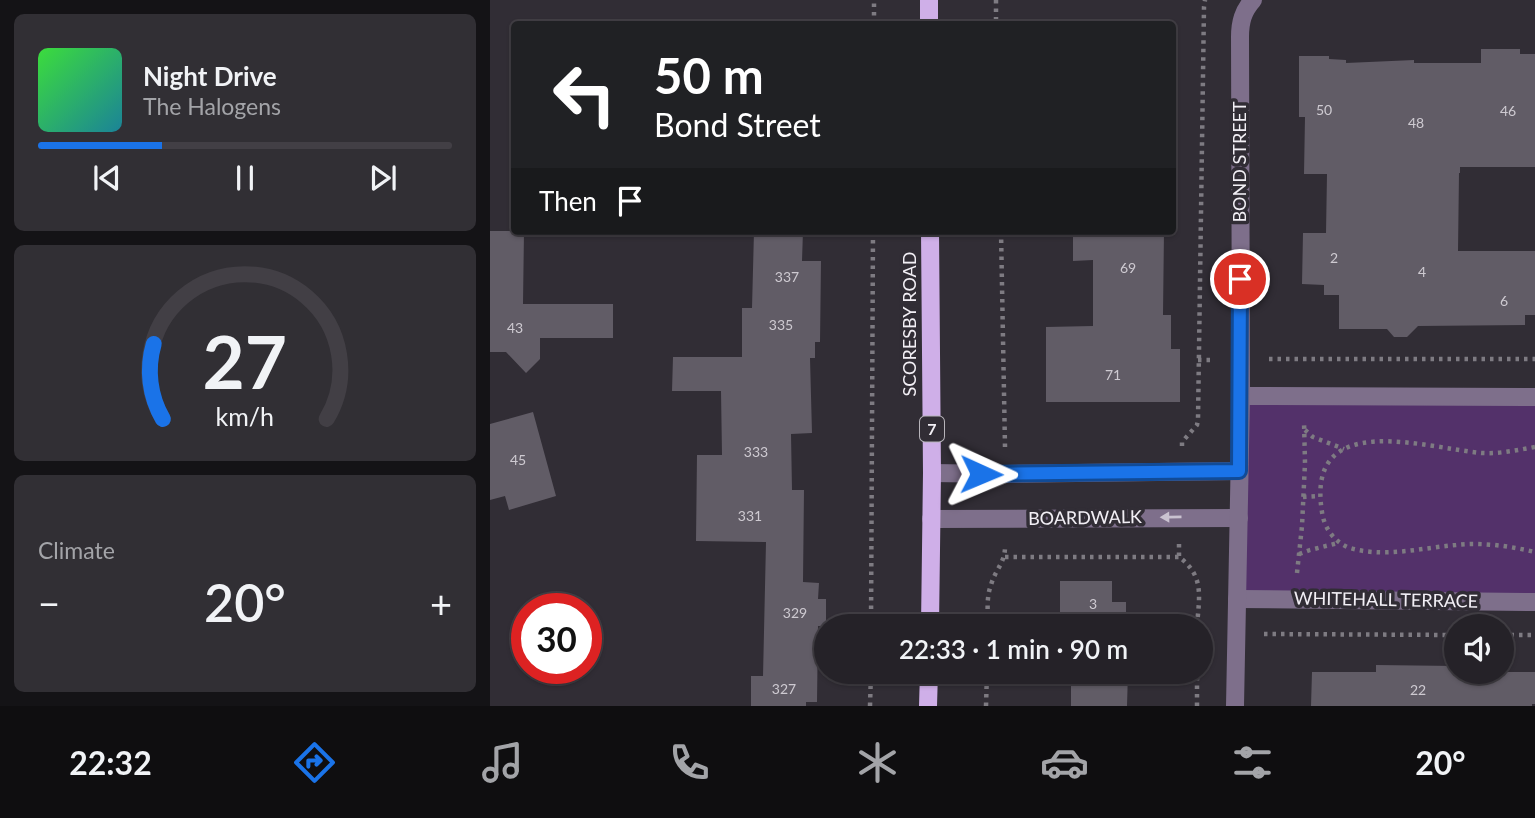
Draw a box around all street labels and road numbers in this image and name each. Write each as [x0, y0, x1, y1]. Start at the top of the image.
street label: BOND STREET [1228, 101, 1250, 223]
street label: SCORESBY ROAD [898, 252, 920, 396]
road number: 7 [920, 416, 944, 442]
street label: BOARDWALK [1028, 505, 1142, 529]
street label: WHITEHALL TERRACE [1294, 586, 1478, 612]

